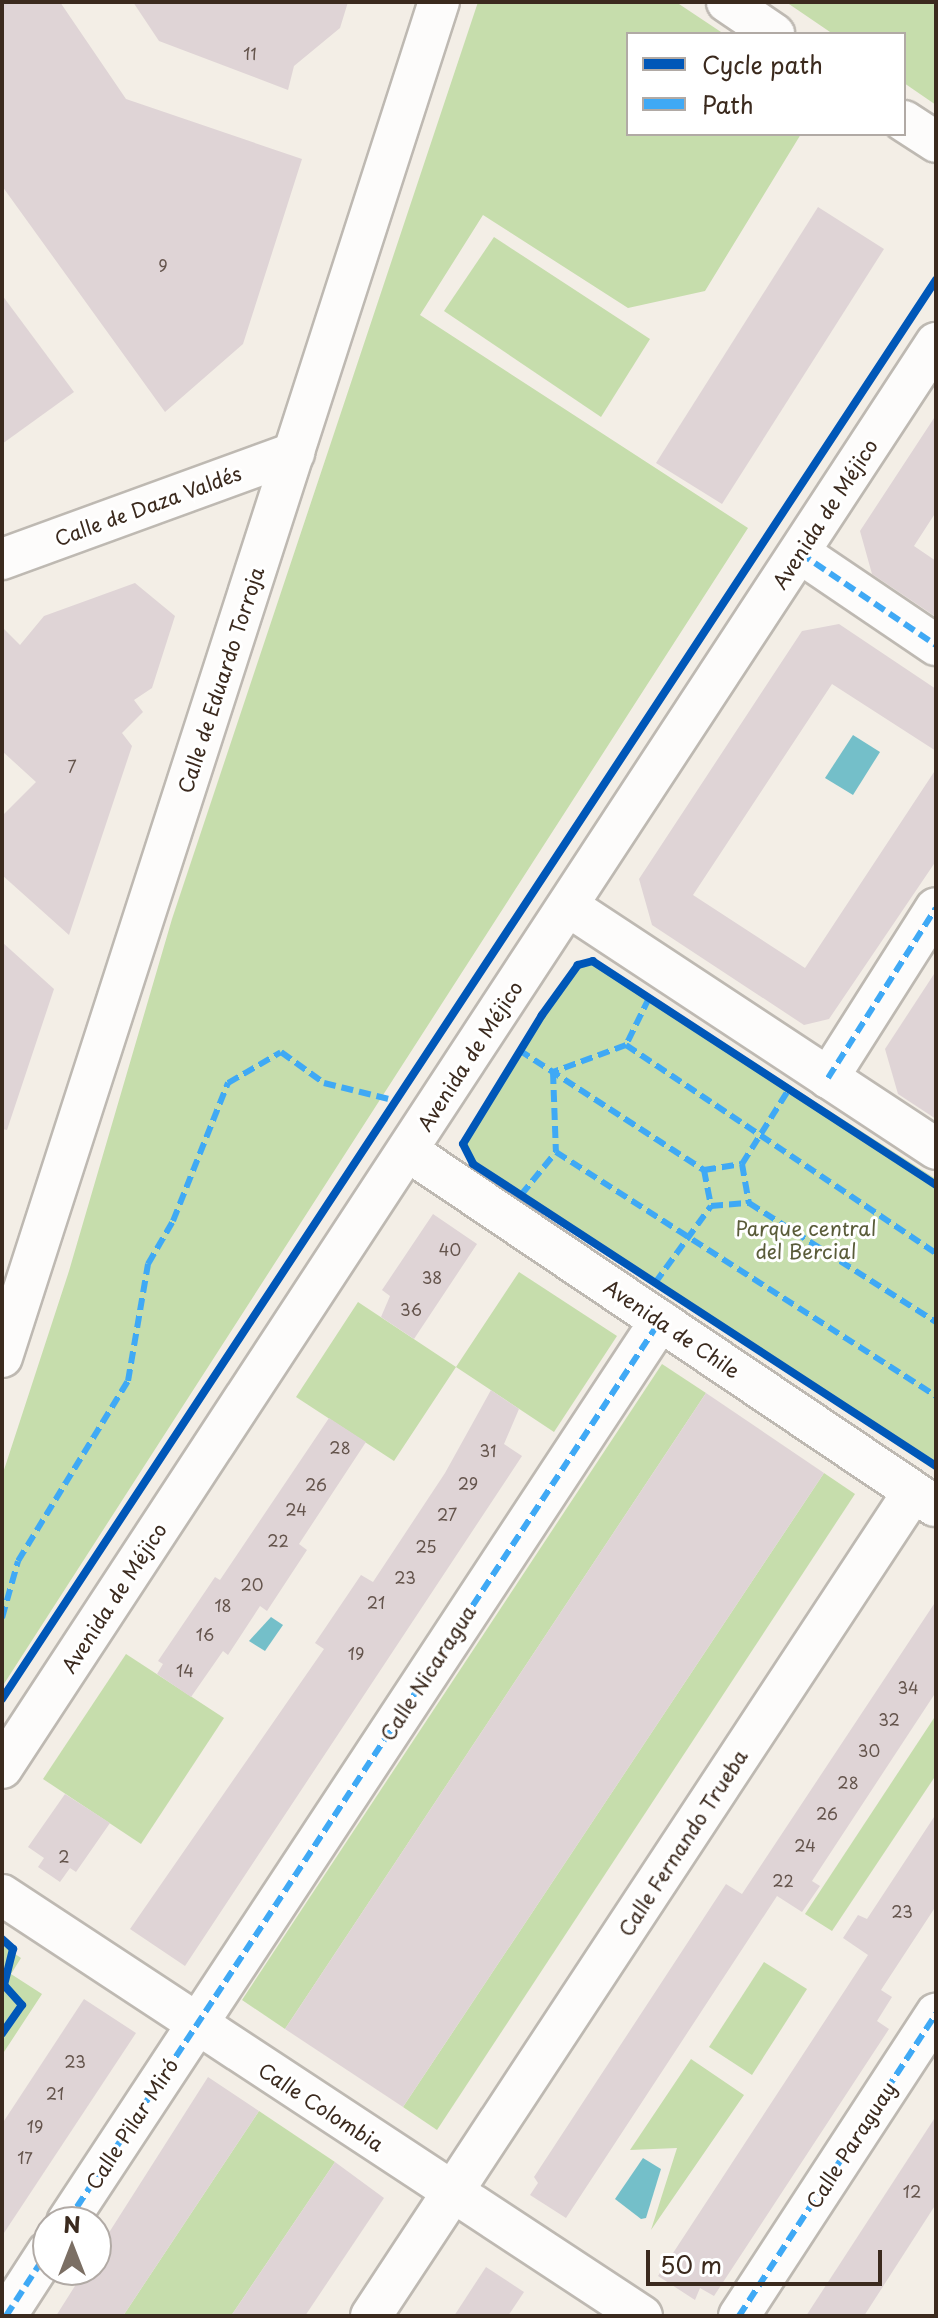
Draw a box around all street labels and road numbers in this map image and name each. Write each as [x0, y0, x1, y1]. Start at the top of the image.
street label: Avenida de Méjico [768, 435, 882, 593]
street label: Calle de Daza Valdés [50, 460, 246, 552]
street label: Calle de Eduardo Torroja [173, 563, 269, 797]
street label: Avenida de Méjico [413, 977, 527, 1135]
street label: Avenida de Chile [599, 1274, 745, 1384]
street label: Avenida de Méjico [57, 1519, 171, 1677]
street label: Calle Nicaragua [375, 1600, 481, 1746]
street label: Calle Fernando Trueba [613, 1744, 753, 1942]
street label: Calle Pilar Miró [81, 2054, 183, 2194]
street label: Calle Colombia [253, 2057, 389, 2157]
street label: Calle Paraguay [801, 2077, 901, 2213]

